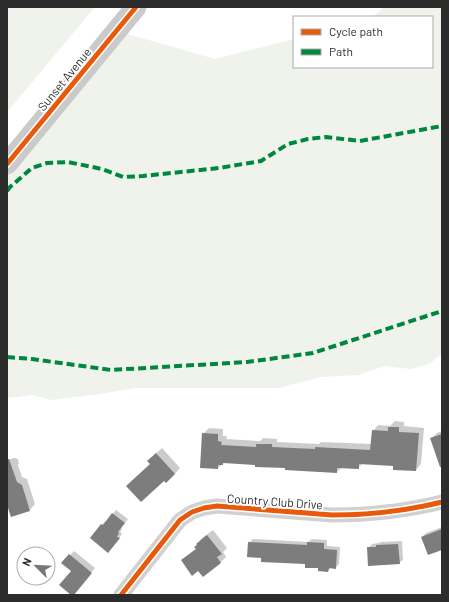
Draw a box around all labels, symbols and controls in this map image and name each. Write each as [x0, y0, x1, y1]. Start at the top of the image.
legend [293, 16, 433, 68]
text: Cycle path [329, 24, 383, 38]
text: Path [329, 44, 353, 58]
street label: Sunset Avenue [34, 45, 94, 113]
street label: Country Club Drive [227, 491, 323, 511]
north arrow [16, 546, 56, 586]
text: N [19, 556, 34, 568]

